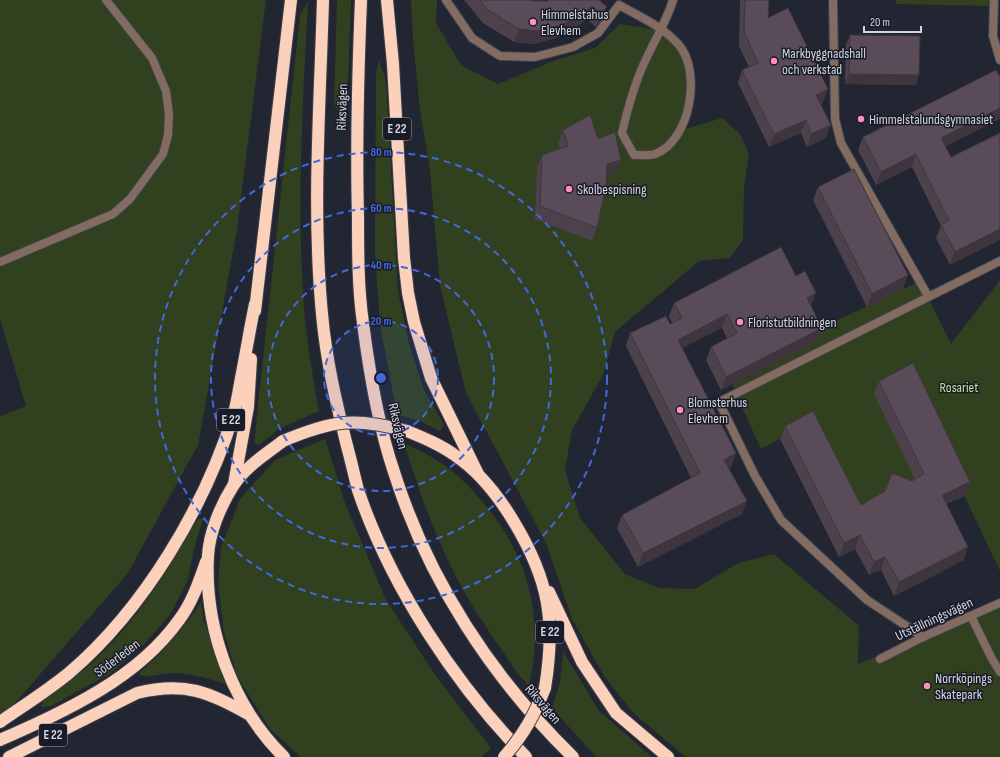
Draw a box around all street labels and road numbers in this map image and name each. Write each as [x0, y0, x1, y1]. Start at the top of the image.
street label: Riksvägen [333, 83, 351, 131]
road number: E 22 [383, 118, 411, 140]
street label: Riksvägen [384, 401, 412, 451]
road number: E 22 [217, 409, 245, 431]
street label: Utställningsvägen [892, 594, 976, 644]
road number: E 22 [536, 621, 564, 643]
street label: Söderleden [91, 635, 143, 681]
street label: Riksvägen [521, 681, 565, 727]
road number: E 22 [39, 724, 67, 746]

